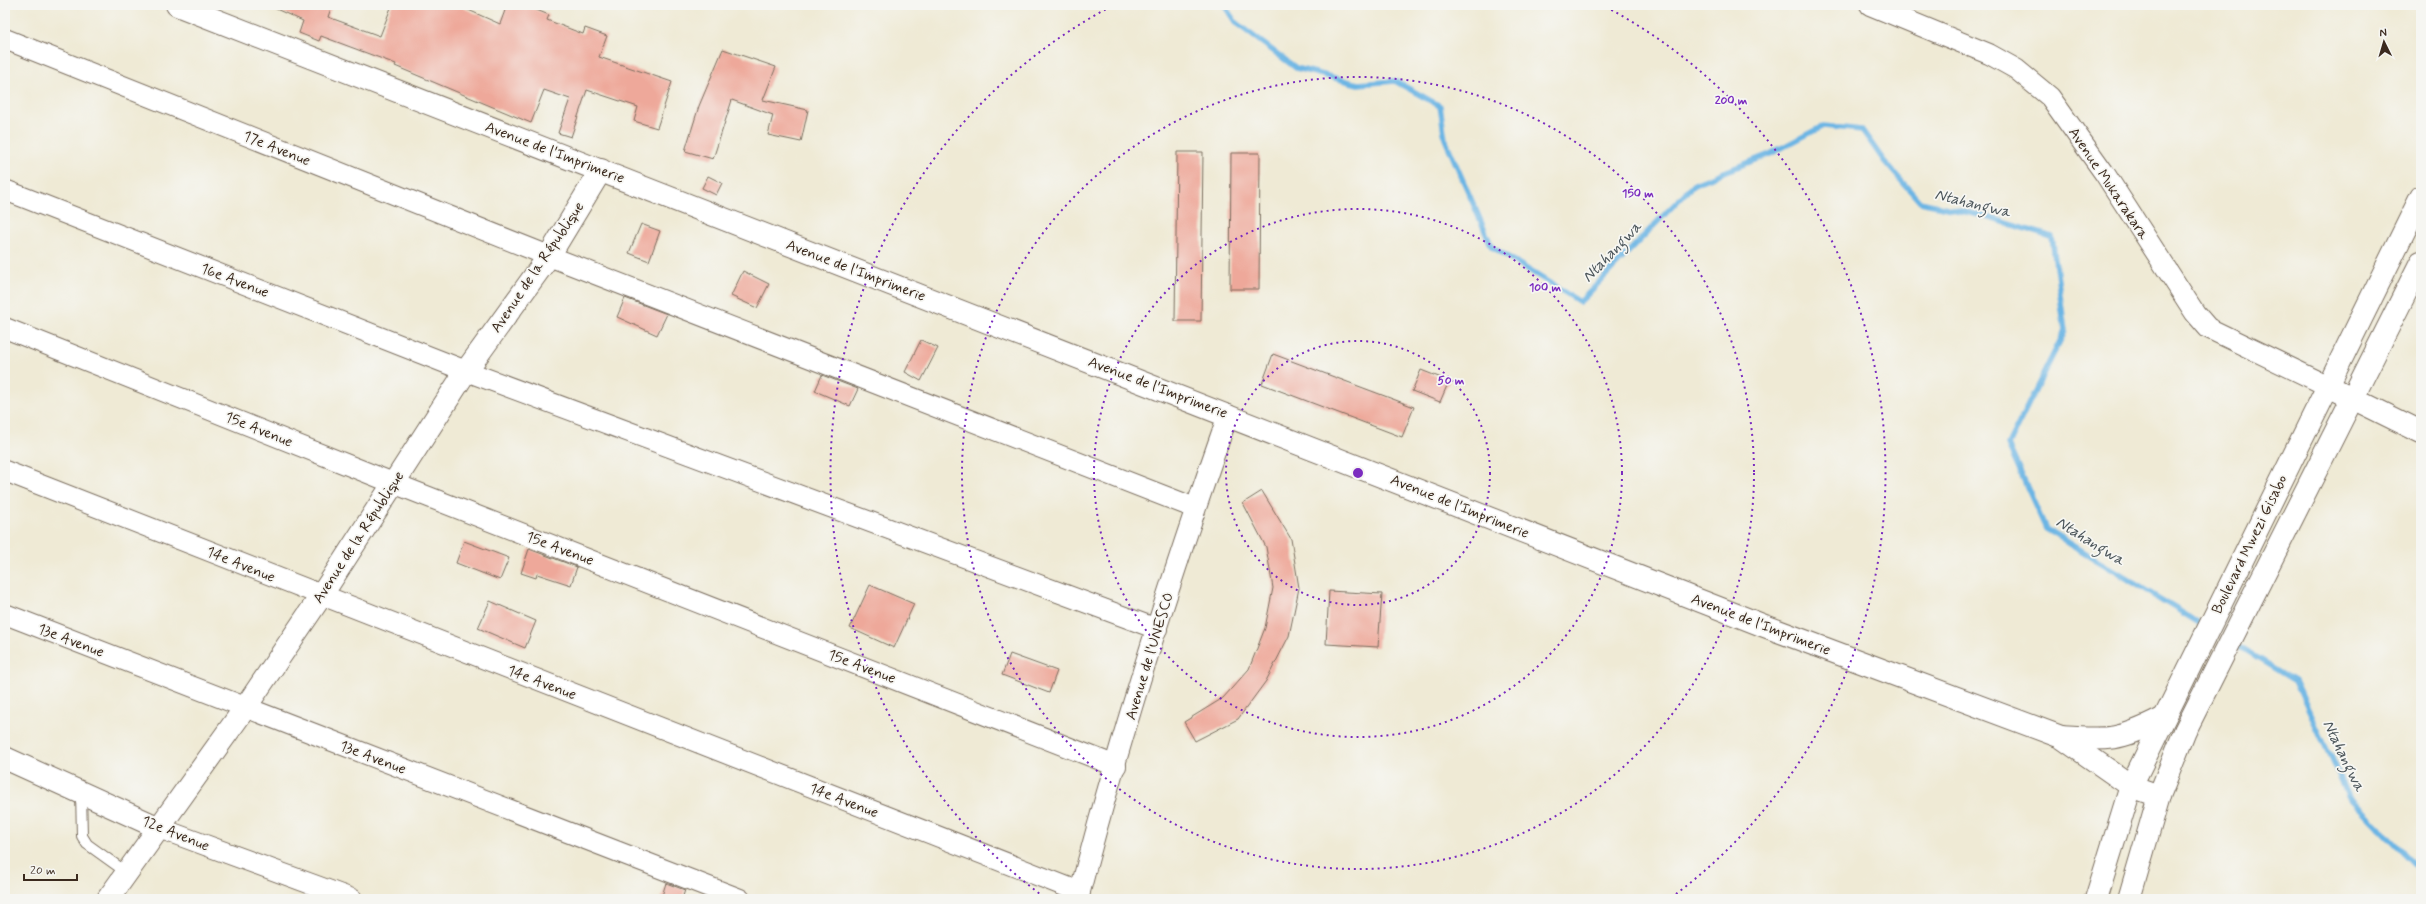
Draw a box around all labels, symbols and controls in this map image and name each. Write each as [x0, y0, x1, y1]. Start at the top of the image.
north arrow [2364, 22, 2404, 62]
text: N [2379, 26, 2387, 40]
text: 200 m [1715, 93, 1748, 109]
street label: Avenue de l'Imprimerie [482, 117, 628, 189]
street label: Avenue Mukarakara [2063, 124, 2154, 244]
street label: 17e Avenue [240, 126, 313, 172]
water label: Ntahangwa [1932, 184, 2014, 225]
text: 150 m [1622, 186, 1654, 202]
street label: Avenue de la République [486, 198, 589, 337]
water label: Ntahangwa [1578, 216, 1649, 289]
street label: Avenue de l'Imprimerie [783, 235, 929, 307]
street label: 16e Avenue [198, 259, 272, 303]
text: 100 m [1529, 280, 1562, 296]
street label: Avenue de l'Imprimerie [1085, 352, 1231, 424]
text: 50 m [1438, 373, 1465, 389]
street label: 15e Avenue [222, 407, 296, 453]
centre of rings [1351, 466, 1365, 480]
street label: Avenue de la République [309, 467, 409, 608]
street label: Avenue de l'Imprimerie [1387, 470, 1532, 544]
street label: Boulevard Mwezi Gisabo [2208, 472, 2292, 617]
water label: Ntahangwa [2051, 512, 2130, 573]
street label: 15e Avenue [523, 527, 597, 571]
street label: 14e Avenue [203, 542, 278, 588]
street label: Avenue de l'Imprimerie [1688, 589, 1834, 661]
street label: Avenue de l'UNESCO [1121, 590, 1179, 723]
street label: 13e Avenue [35, 619, 107, 663]
street label: 15e Avenue [825, 645, 899, 689]
street label: 14e Avenue [504, 661, 579, 705]
water label: Ntahangwa [2315, 716, 2371, 797]
street label: 13e Avenue [337, 736, 409, 780]
street label: 14e Avenue [806, 779, 881, 823]
street label: 12e Avenue [139, 811, 213, 857]
scale bar [24, 856, 77, 882]
text: 20 m [30, 863, 56, 879]

